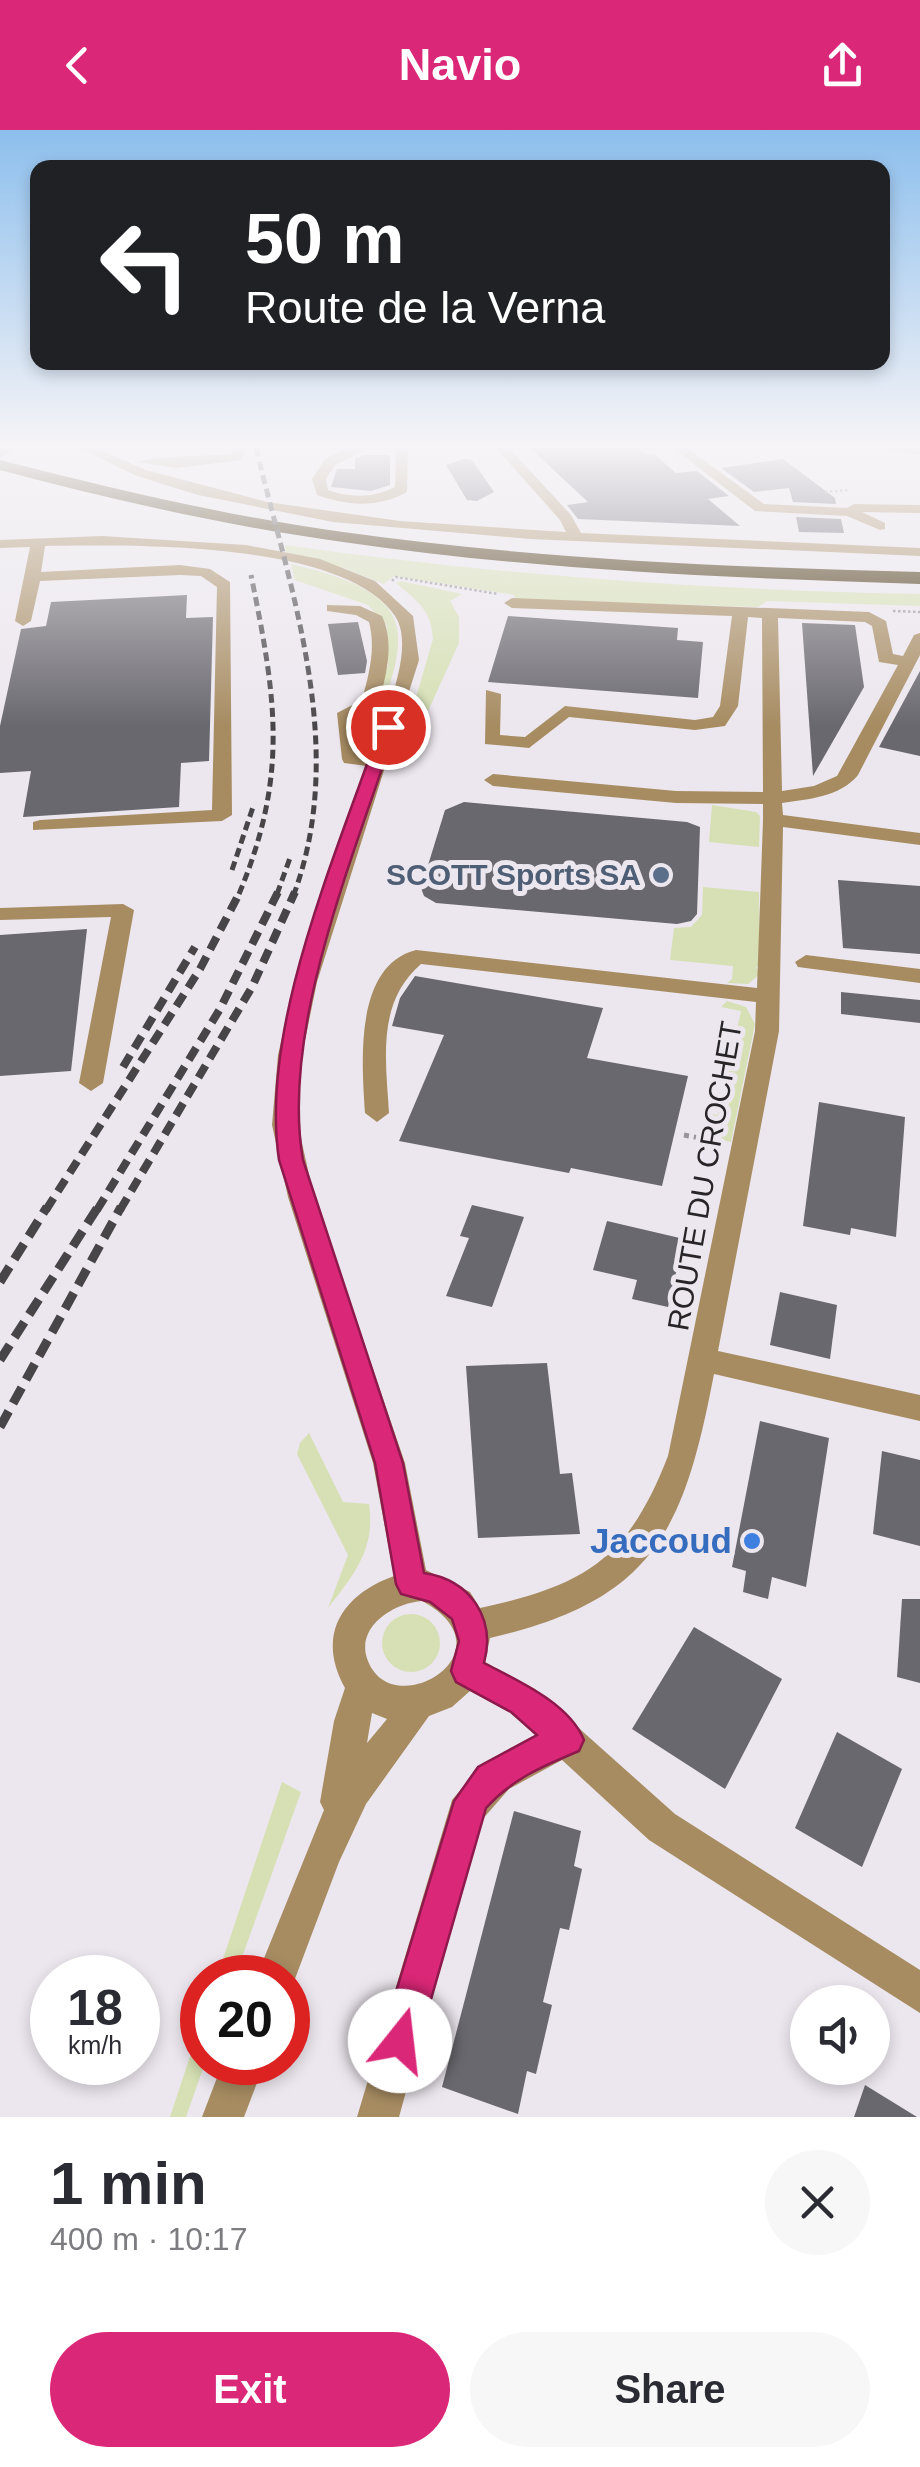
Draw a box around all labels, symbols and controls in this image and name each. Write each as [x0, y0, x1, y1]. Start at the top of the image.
icon: back [50, 38, 105, 93]
icon: share [815, 38, 870, 93]
text: Navio [399, 39, 521, 90]
icon: left [80, 200, 210, 330]
text: 50 m [245, 200, 405, 278]
text: Route de la Verna [245, 282, 605, 333]
pin [346, 685, 431, 770]
icon: arrive [361, 700, 416, 755]
place label: SCOTT Sports SA [386, 858, 641, 891]
marker: SCOTT Sports SA [650, 864, 672, 886]
street label: ROUTE DU CROCHET [661, 1019, 748, 1333]
place label: Jaccoud [590, 1521, 732, 1560]
marker: Jaccoud [741, 1530, 763, 1552]
speed limit sign: 20 [180, 1955, 310, 2085]
text: 18 [67, 1980, 123, 2036]
map controls [790, 1985, 890, 2085]
button: sound [790, 1985, 890, 2085]
position arrow [348, 1989, 452, 2093]
text: km/h [68, 2031, 122, 2059]
text: 1 min [50, 2150, 207, 2217]
button: close [765, 2150, 870, 2255]
text: 400 m · 10:17 [50, 2221, 247, 2257]
button: Exit [50, 2332, 450, 2447]
button: Share [470, 2332, 870, 2447]

